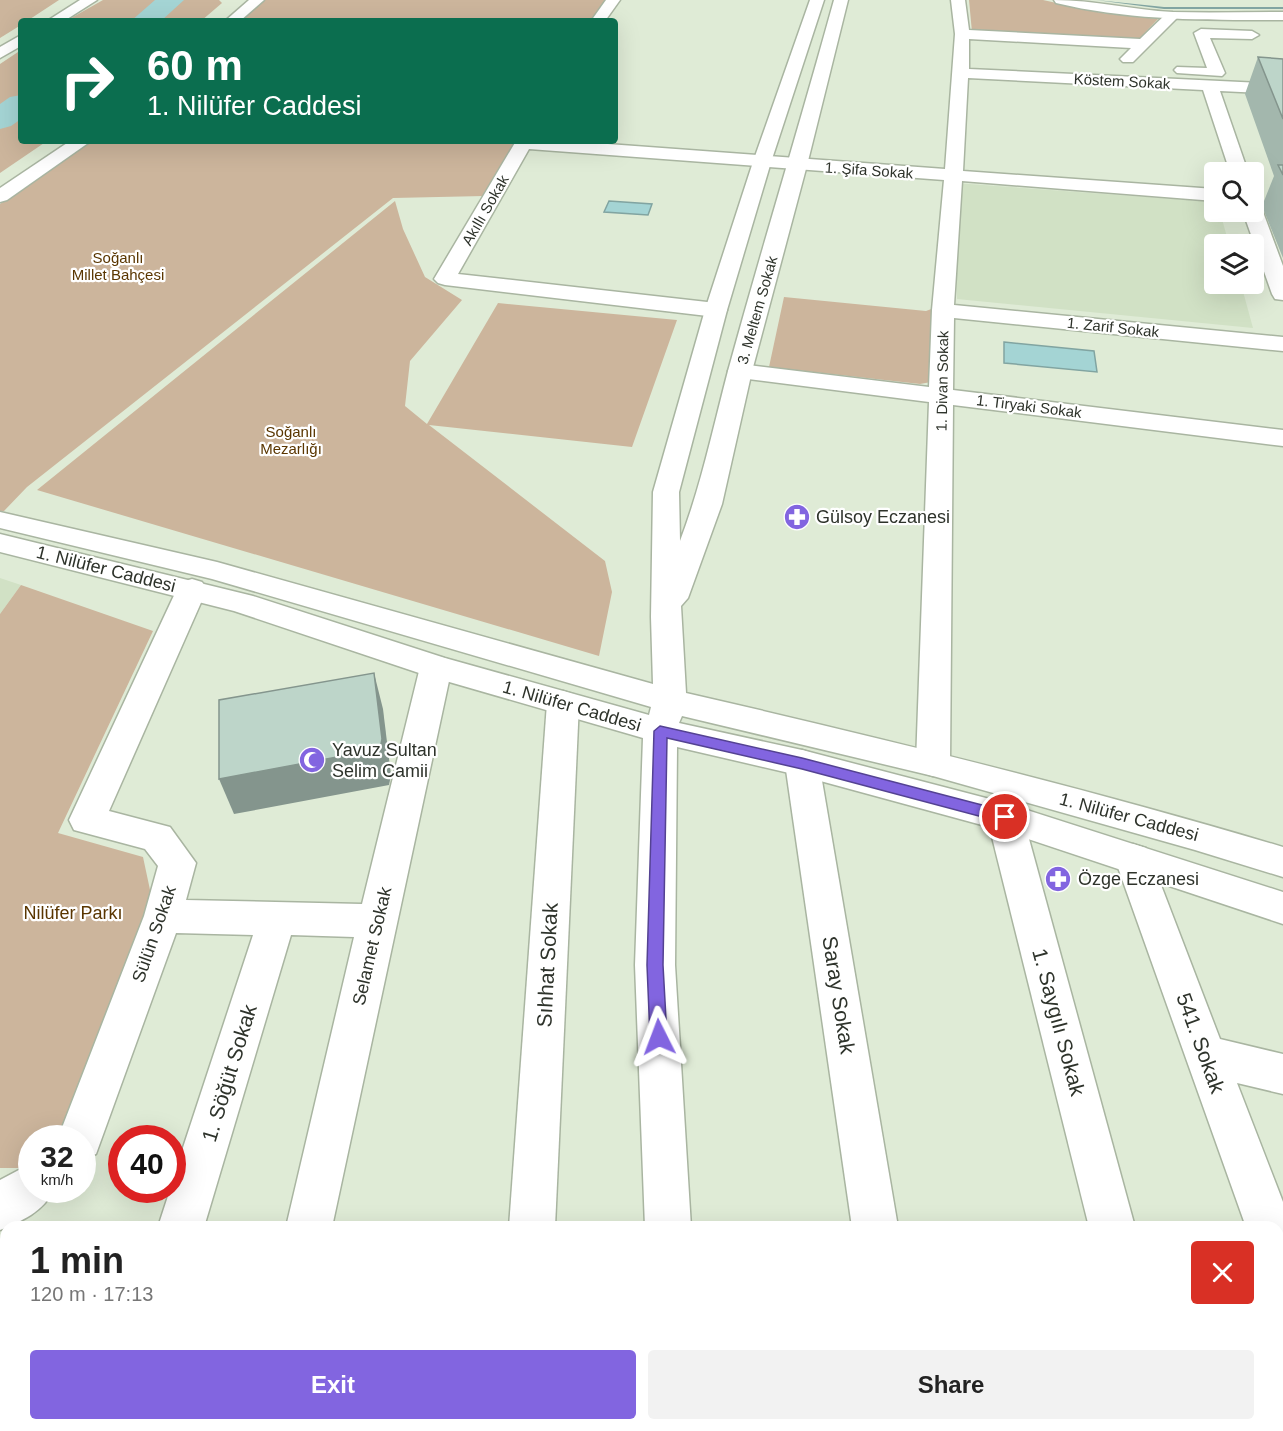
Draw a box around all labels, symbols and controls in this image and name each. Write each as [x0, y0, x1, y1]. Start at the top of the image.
icon: right [48, 42, 126, 120]
text: 60 m [147, 42, 243, 89]
street label: Köstem Sokak [1073, 70, 1171, 92]
text: 1. Nilüfer Caddesi [147, 91, 362, 121]
street label: 1. Şifa Sokak [824, 158, 914, 182]
map controls [1204, 162, 1264, 294]
button: search [1204, 162, 1264, 222]
street label: Akıllı Sokak [458, 171, 512, 248]
button: layers [1204, 234, 1264, 294]
park label: Soğanlı Millet Bahçesi [72, 249, 164, 283]
street label: 3. Meltem Sokak [733, 253, 781, 366]
street label: 1. Zarif Sokak [1066, 314, 1160, 340]
street label: 1. Divan Sokak [933, 330, 951, 432]
street label: 1. Tiryaki Sokak [975, 391, 1083, 421]
park label: Soğanlı Mezarlığı [260, 423, 322, 457]
pharmacy icon: Gülsoy Eczanesi [782, 502, 812, 532]
place label: Gülsoy Eczanesi [816, 507, 950, 527]
street label: 1. Nilüfer Caddesi [34, 542, 178, 596]
street label: 1. Nilüfer Caddesi [500, 677, 644, 735]
place label: Yavuz Sultan Selim Camii [332, 740, 437, 781]
mosque icon: Yavuz Sultan Selim Camii [297, 745, 327, 775]
street label: 1. Nilüfer Caddesi [1057, 789, 1201, 845]
pin [979, 791, 1030, 842]
icon: arrive [988, 800, 1021, 833]
pharmacy icon: Özge Eczanesi [1043, 864, 1073, 894]
place label: Özge Eczanesi [1078, 869, 1199, 889]
street label: Sülün Sokak [128, 882, 180, 985]
street label: Selamet Sokak [349, 884, 396, 1007]
street label: Sıhhat Sokak [532, 902, 562, 1028]
park label: Nilüfer Parkı [23, 903, 123, 923]
street label: Saray Sokak [818, 934, 860, 1056]
street label: 1. Saygılı Sokak [1028, 946, 1090, 1099]
street label: 541. Sokak [1172, 990, 1230, 1097]
street label: 1. Söğüt Sokak [197, 1001, 261, 1144]
position arrow [627, 1005, 691, 1069]
speed limit sign: 40 [108, 1125, 186, 1203]
text: 32 [40, 1140, 74, 1173]
text: km/h [41, 1171, 73, 1188]
text: 1 min [30, 1240, 124, 1281]
button: close [1191, 1241, 1254, 1304]
text: 120 m · 17:13 [30, 1283, 153, 1305]
button: Exit [30, 1350, 636, 1419]
button: Share [648, 1350, 1254, 1419]

